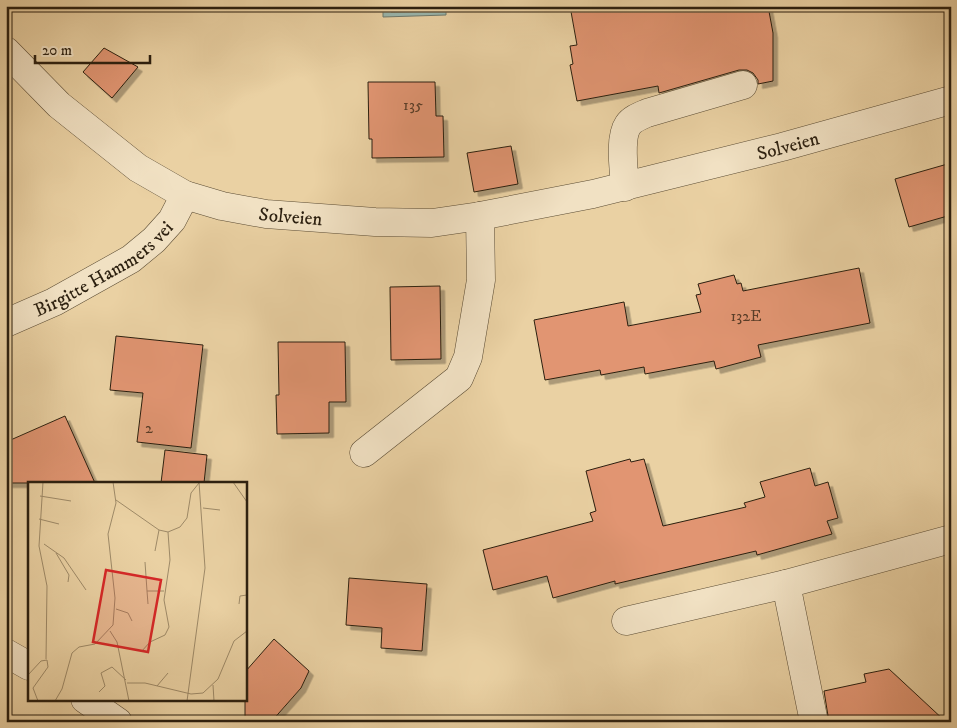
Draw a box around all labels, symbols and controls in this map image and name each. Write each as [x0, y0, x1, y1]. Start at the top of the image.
scale bar [35, 32, 150, 64]
text: 20 m [42, 41, 72, 60]
house number: 135 [403, 95, 423, 115]
street label: Solveien [755, 127, 822, 166]
street label: Solveien [257, 203, 323, 231]
street label: Birgitte Hammers vei [31, 217, 179, 322]
house number: 132E [730, 306, 762, 326]
house number: 2 [145, 418, 153, 438]
inset map [28, 482, 246, 700]

